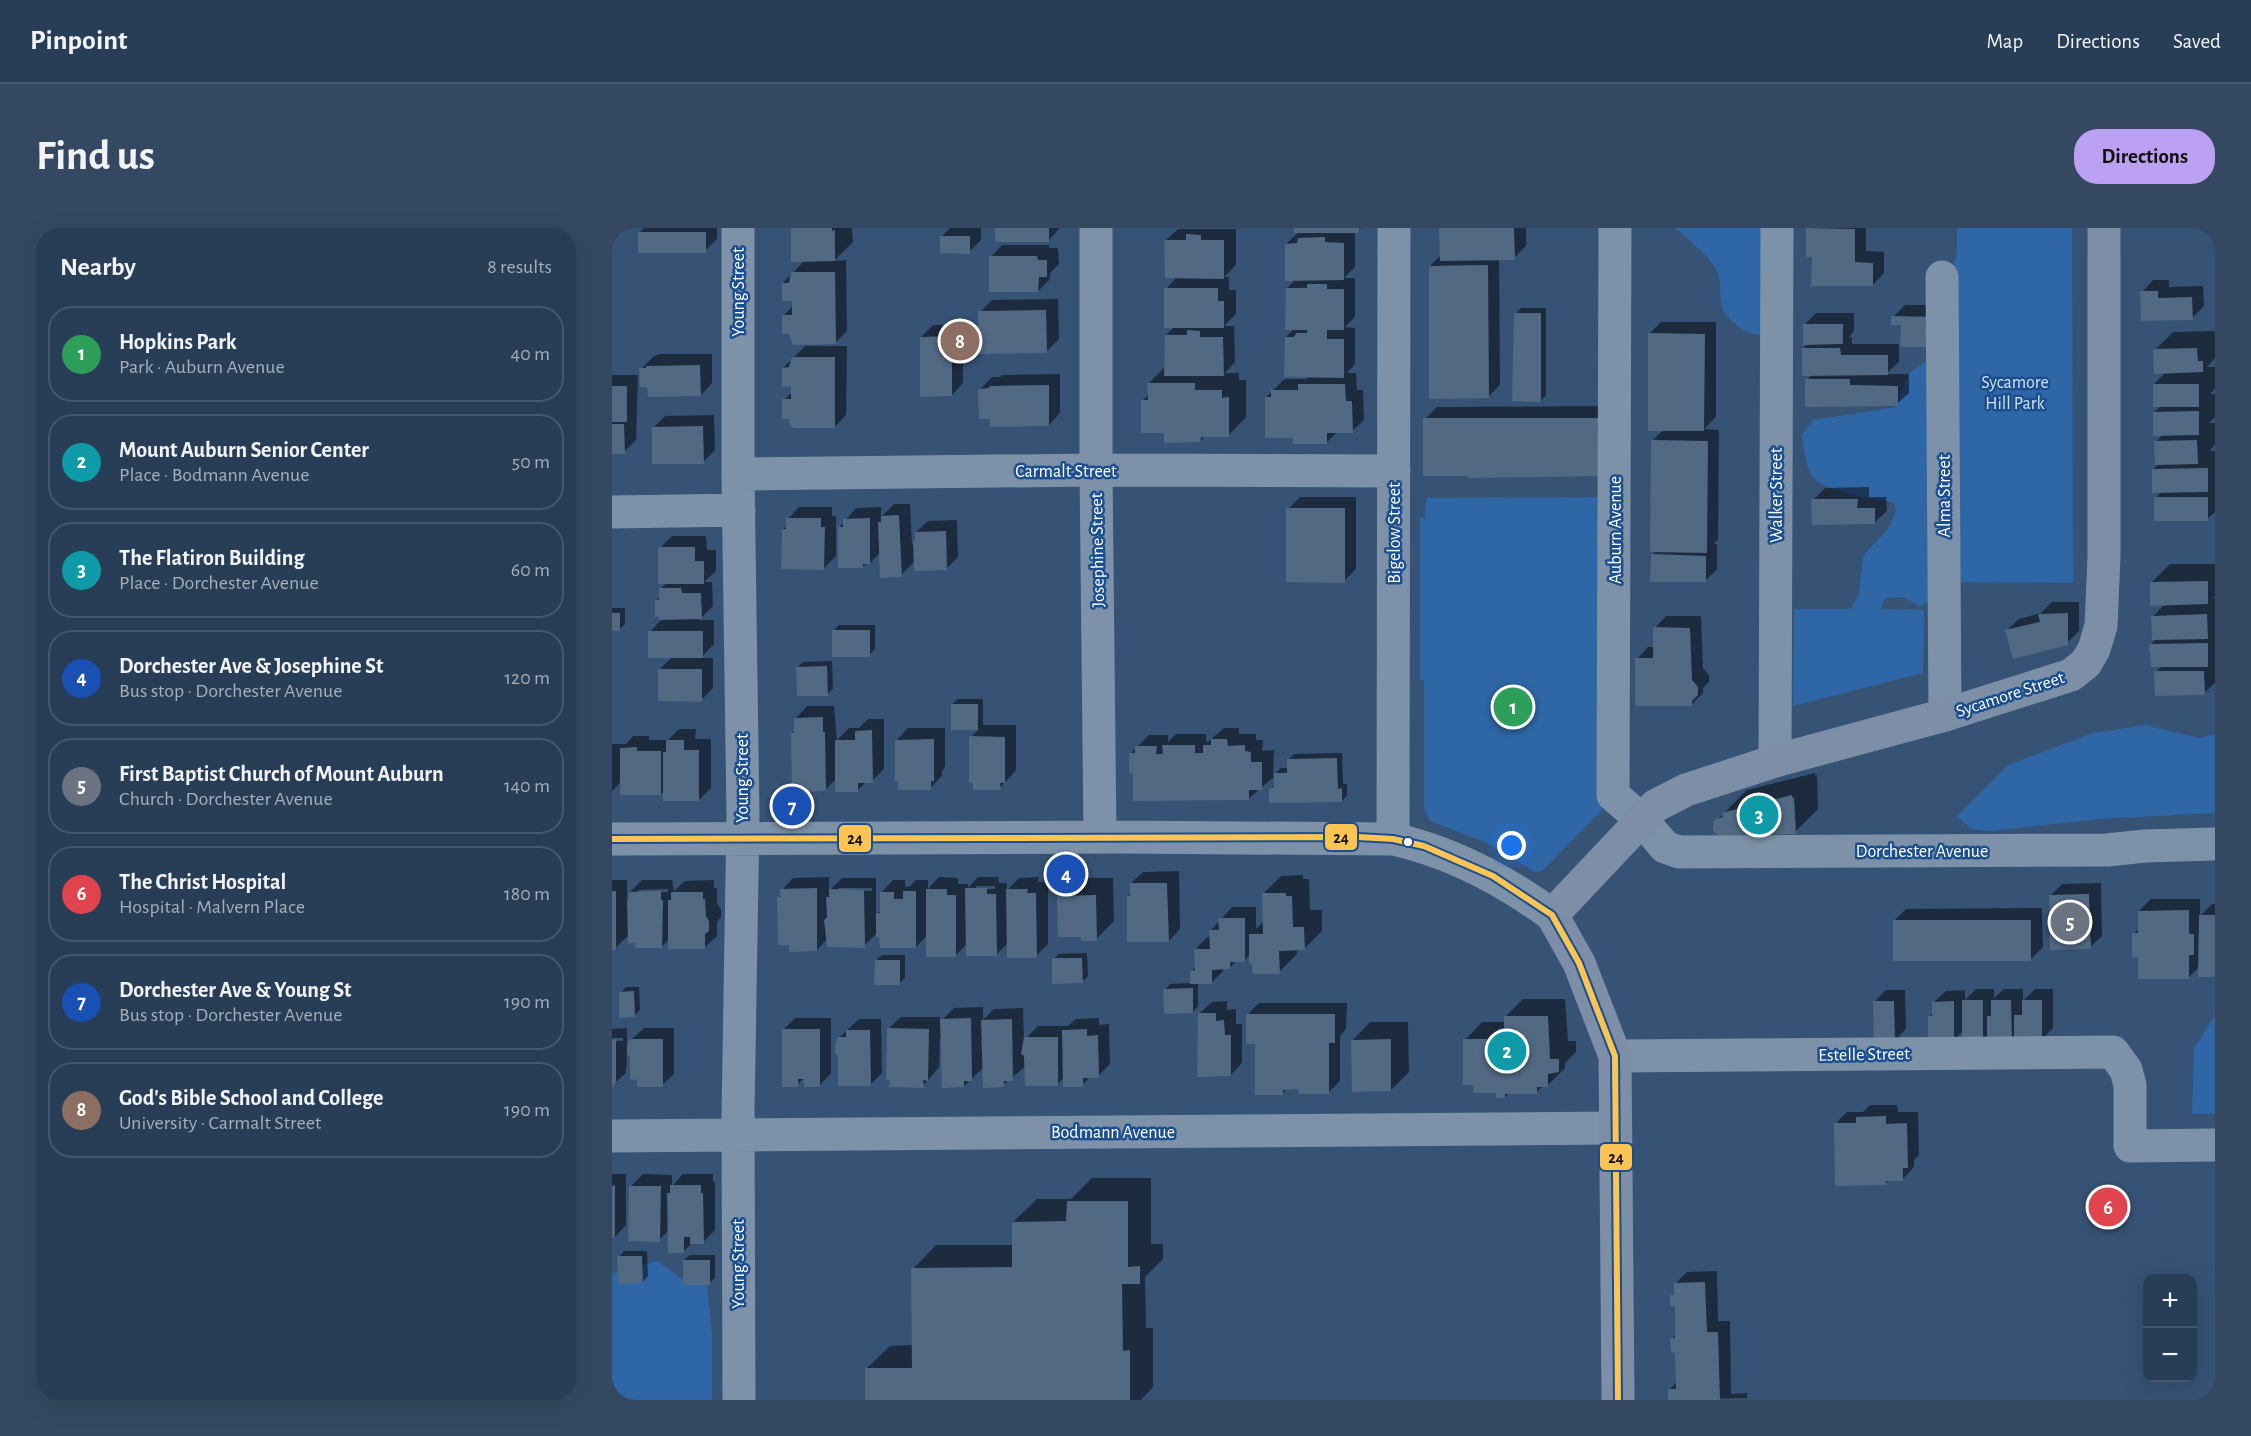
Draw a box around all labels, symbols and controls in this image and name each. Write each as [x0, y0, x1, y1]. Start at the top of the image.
text: Pinpoint [30, 27, 128, 55]
text: Map [1987, 31, 2023, 52]
text: Directions [2056, 31, 2140, 52]
text: Saved [2173, 31, 2221, 52]
button: Directions [2074, 129, 2215, 184]
text: Find us [36, 135, 155, 177]
street label: Young Street [730, 247, 748, 337]
text: Nearby [60, 254, 136, 280]
text: 8 results [487, 257, 552, 277]
pin: 8 [940, 318, 980, 364]
text: Hopkins Park [119, 331, 237, 353]
text: 1 [78, 344, 85, 364]
text: 40 m [511, 344, 550, 364]
text: Park · Auburn Avenue [119, 357, 285, 377]
park label: Sycamore Hill Park [1981, 374, 2049, 413]
text: Mount Auburn Senior Center [119, 439, 369, 461]
street label: Walker Street [1768, 447, 1786, 543]
text: 2 [77, 452, 86, 472]
text: 50 m [512, 452, 550, 472]
street label: Alma Street [1936, 454, 1954, 537]
street label: Carmalt Street [1015, 463, 1117, 481]
text: Place · Bodmann Avenue [119, 465, 309, 485]
street label: Auburn Avenue [1607, 476, 1625, 584]
street label: Bigelow Street [1386, 482, 1404, 584]
street label: Josephine Street [1088, 492, 1108, 608]
text: The Flatiron Building [119, 547, 304, 569]
text: 3 [77, 560, 86, 580]
text: 60 m [511, 560, 550, 580]
text: Place · Dorchester Avenue [119, 573, 319, 593]
text: Dorchester Ave & Josephine St [119, 655, 383, 677]
text: 4 [76, 668, 87, 688]
text: 120 m [504, 668, 550, 688]
street label: Sycamore Street [1954, 669, 2067, 721]
text: Bus stop · Dorchester Avenue [119, 681, 342, 701]
pin: 1 [1494, 684, 1532, 730]
street label: Young Street [734, 733, 752, 823]
text: First Baptist Church of Mount Auburn [119, 763, 444, 785]
text: 5 [77, 776, 86, 796]
text: 140 m [504, 776, 550, 796]
pin: 7 [772, 784, 812, 828]
text: Church · Dorchester Avenue [119, 789, 333, 809]
pin: 3 [1740, 792, 1778, 838]
line badge: 24 [1324, 823, 1358, 851]
line badge: 24 [838, 824, 872, 853]
text: 24 [1333, 830, 1349, 846]
text: 24 [847, 831, 863, 847]
your location [1497, 831, 1526, 860]
unlabelled marker [1402, 836, 1414, 848]
street label: Dorchester Avenue [1856, 843, 1988, 861]
pin: 4 [1046, 852, 1086, 896]
text: The Christ Hospital [119, 871, 286, 893]
text: 6 [77, 884, 86, 904]
text: 180 m [504, 884, 550, 904]
text: Hospital · Malvern Place [119, 897, 305, 917]
pin: 5 [2050, 900, 2090, 944]
text: Dorchester Ave & Young St [119, 979, 352, 1001]
text: 7 [77, 992, 86, 1012]
text: 190 m [504, 992, 550, 1012]
text: Bus stop · Dorchester Avenue [119, 1005, 342, 1025]
pin: 2 [1488, 1028, 1526, 1074]
street label: Estelle Street [1818, 1045, 1910, 1065]
text: God's Bible School and College [119, 1087, 383, 1109]
text: 8 [77, 1100, 86, 1120]
text: 190 m [504, 1100, 550, 1120]
text: University · Carmalt Street [119, 1113, 321, 1133]
street label: Bodmann Avenue [1051, 1124, 1175, 1142]
line badge: 24 [1599, 1143, 1633, 1171]
text: 24 [1608, 1150, 1624, 1166]
pin: 6 [2088, 1184, 2128, 1230]
street label: Young Street [730, 1219, 748, 1309]
map controls [2143, 1274, 2197, 1382]
button: + [2143, 1274, 2197, 1328]
button: − [2143, 1328, 2197, 1382]

